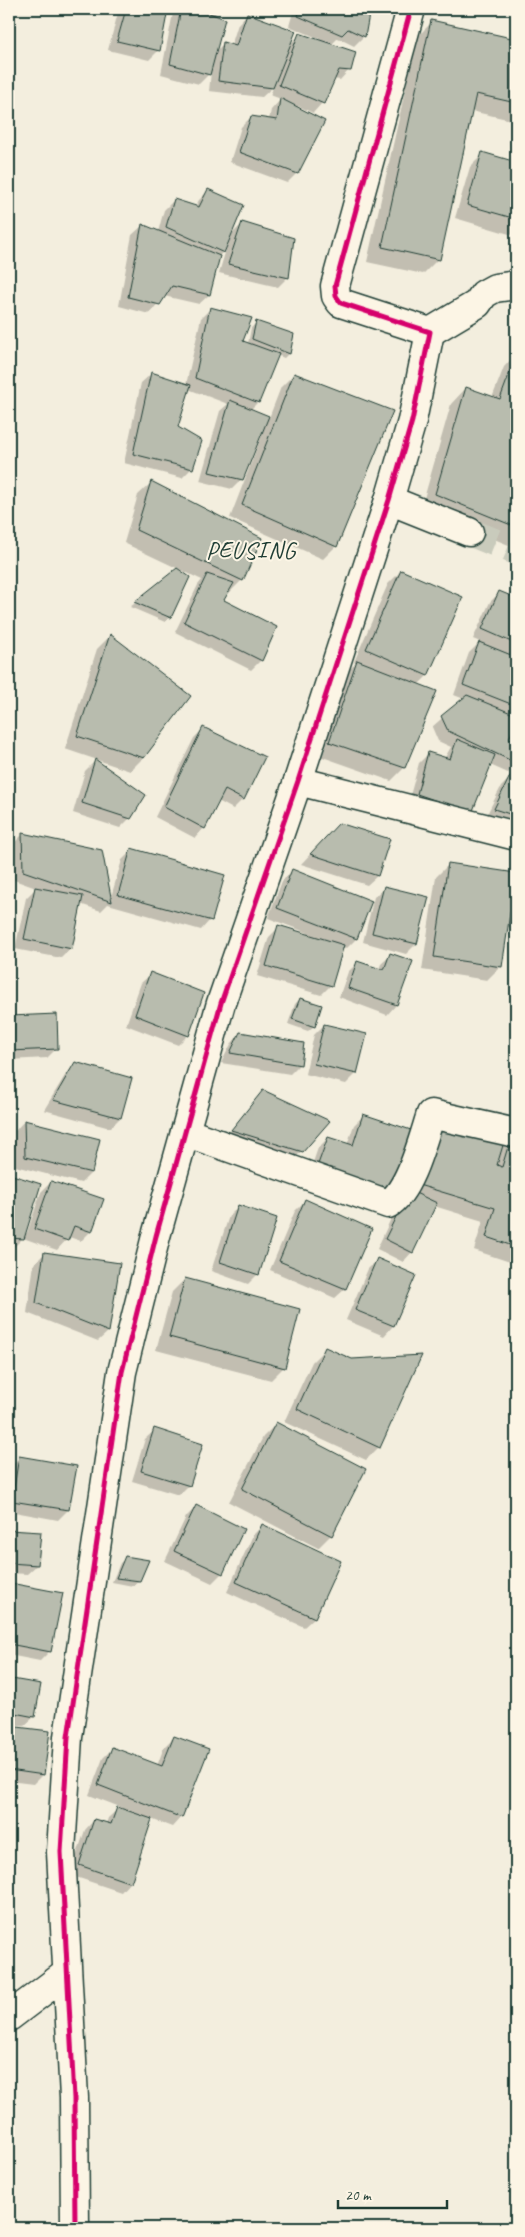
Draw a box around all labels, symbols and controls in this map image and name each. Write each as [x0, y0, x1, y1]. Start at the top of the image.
district label: PEUSING [206, 535, 297, 565]
scale bar [338, 2177, 446, 2209]
text: 20 m [345, 2186, 372, 2205]

